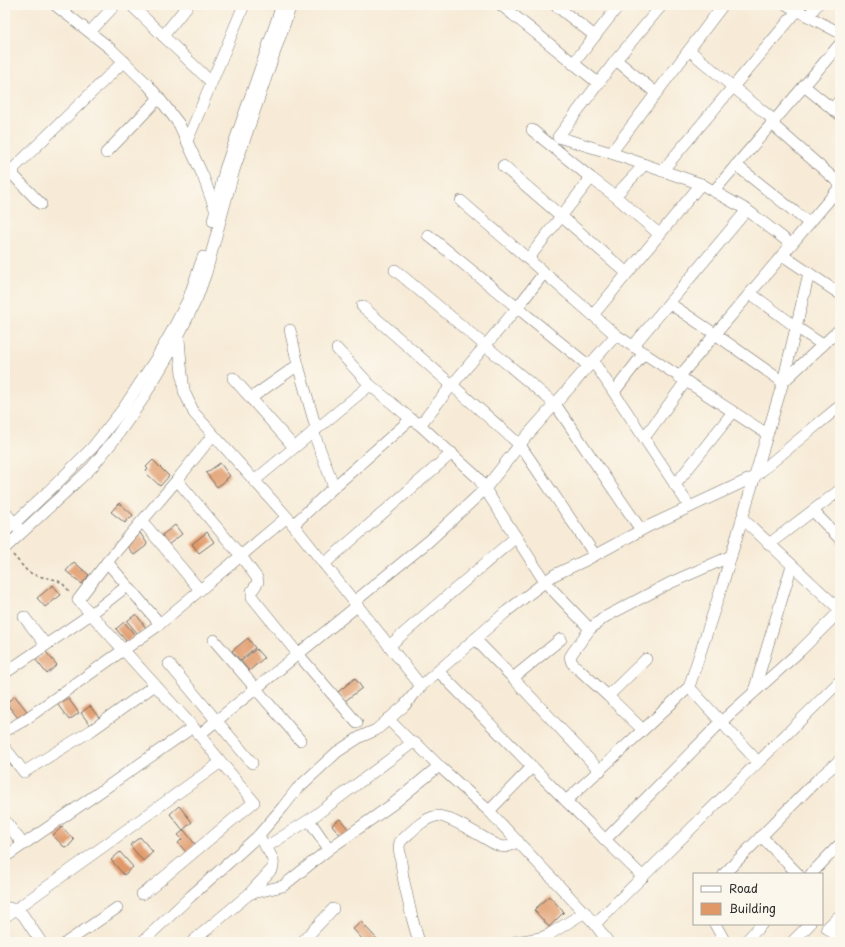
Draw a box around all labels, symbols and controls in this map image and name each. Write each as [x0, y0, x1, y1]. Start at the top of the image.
legend [693, 873, 823, 925]
text: Road [729, 879, 758, 897]
text: Building [729, 899, 776, 917]

